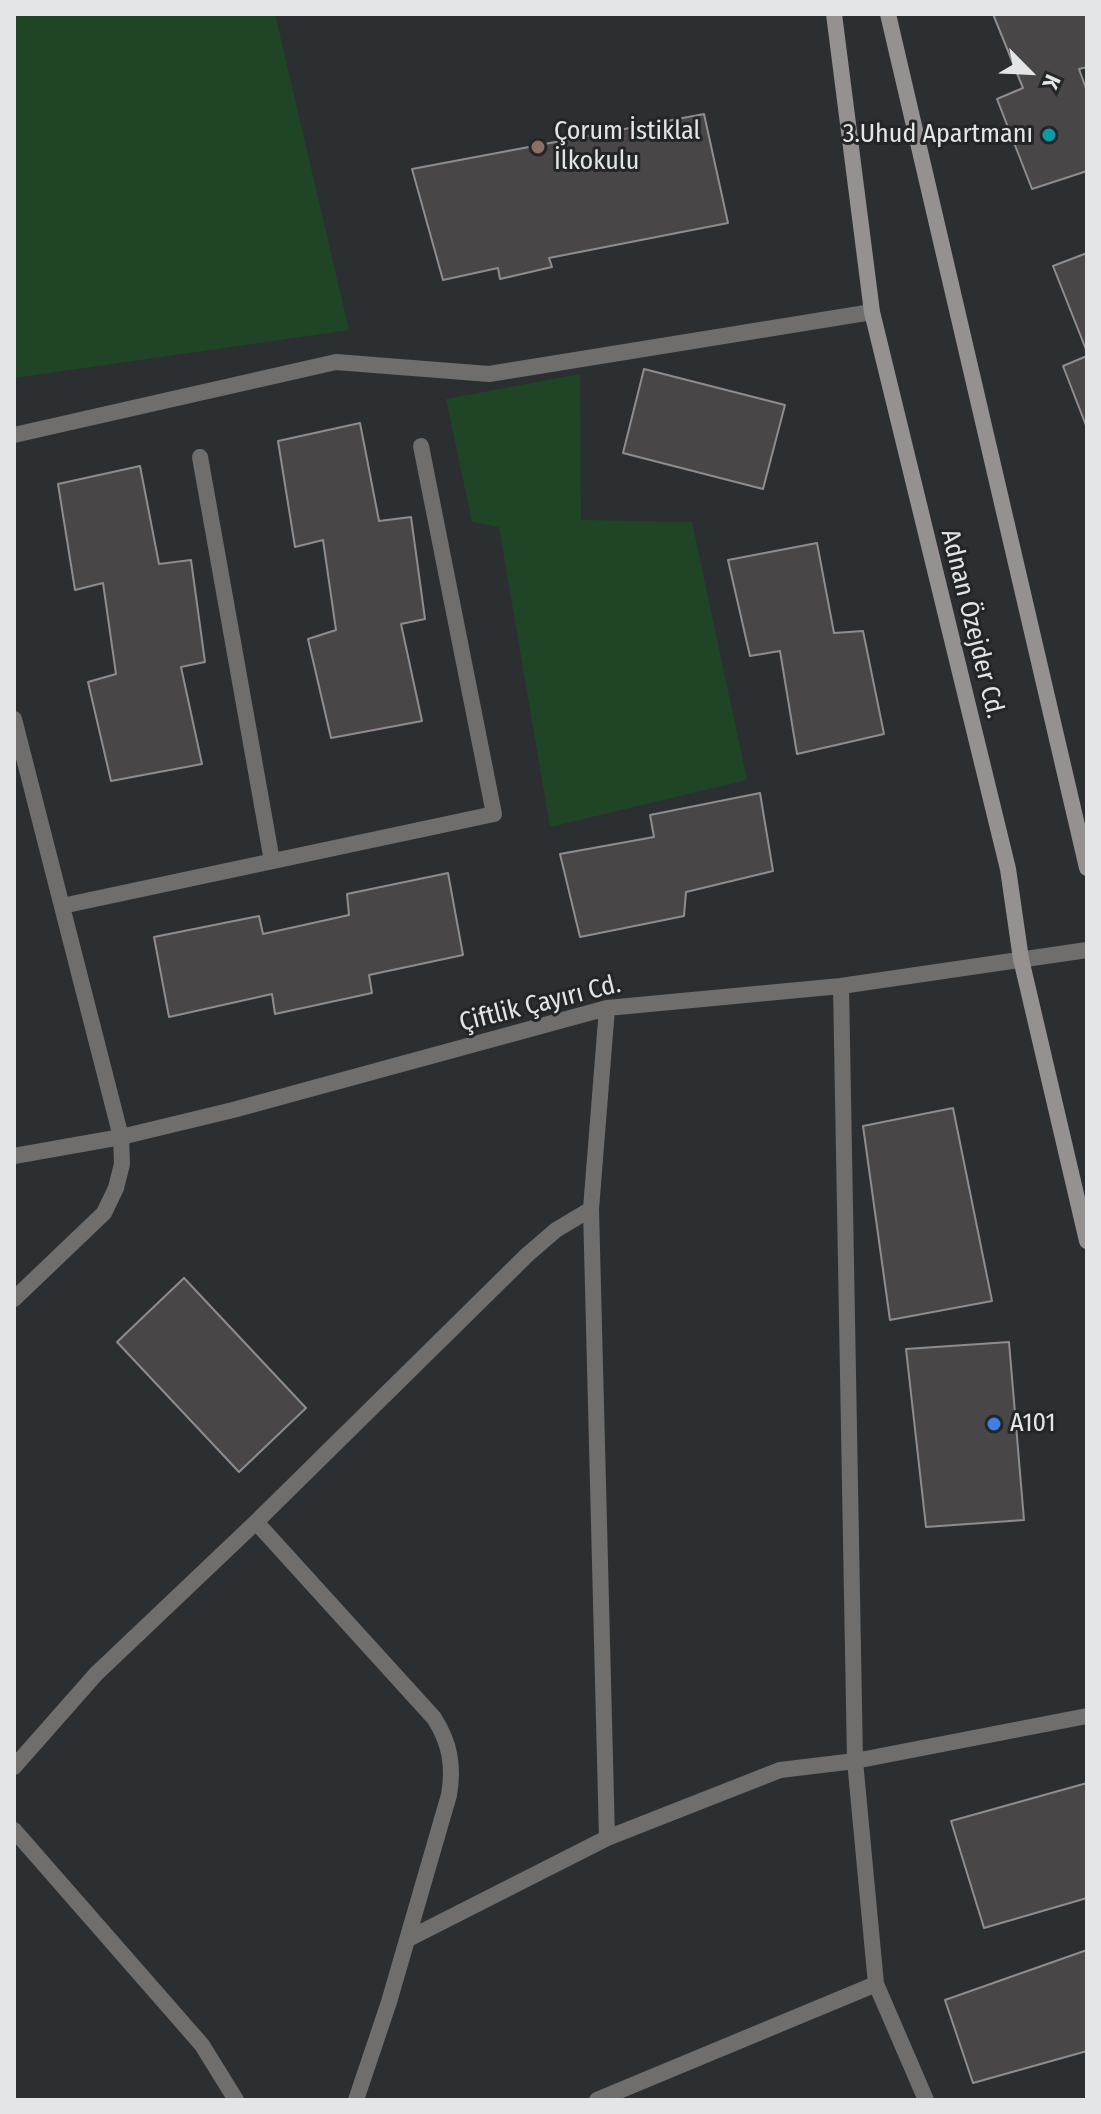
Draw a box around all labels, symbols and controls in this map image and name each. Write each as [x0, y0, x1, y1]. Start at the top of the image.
north arrow [989, 32, 1069, 112]
text: K [1036, 71, 1066, 93]
place label: Çorum İstiklal İlkokulu [554, 116, 700, 178]
place label: 3.Uhud Apartmanı [843, 119, 1033, 151]
marker: 3.Uhud Apartmanı [1040, 126, 1058, 144]
marker: Çorum İstiklal İlkokulu [529, 138, 547, 156]
street label: Adnan Özejder Cd. [933, 526, 1011, 722]
street label: Çiftlik Çayırı Cd. [456, 969, 624, 1039]
place label: A101 [1010, 1408, 1056, 1440]
marker: A101 [985, 1415, 1003, 1433]

